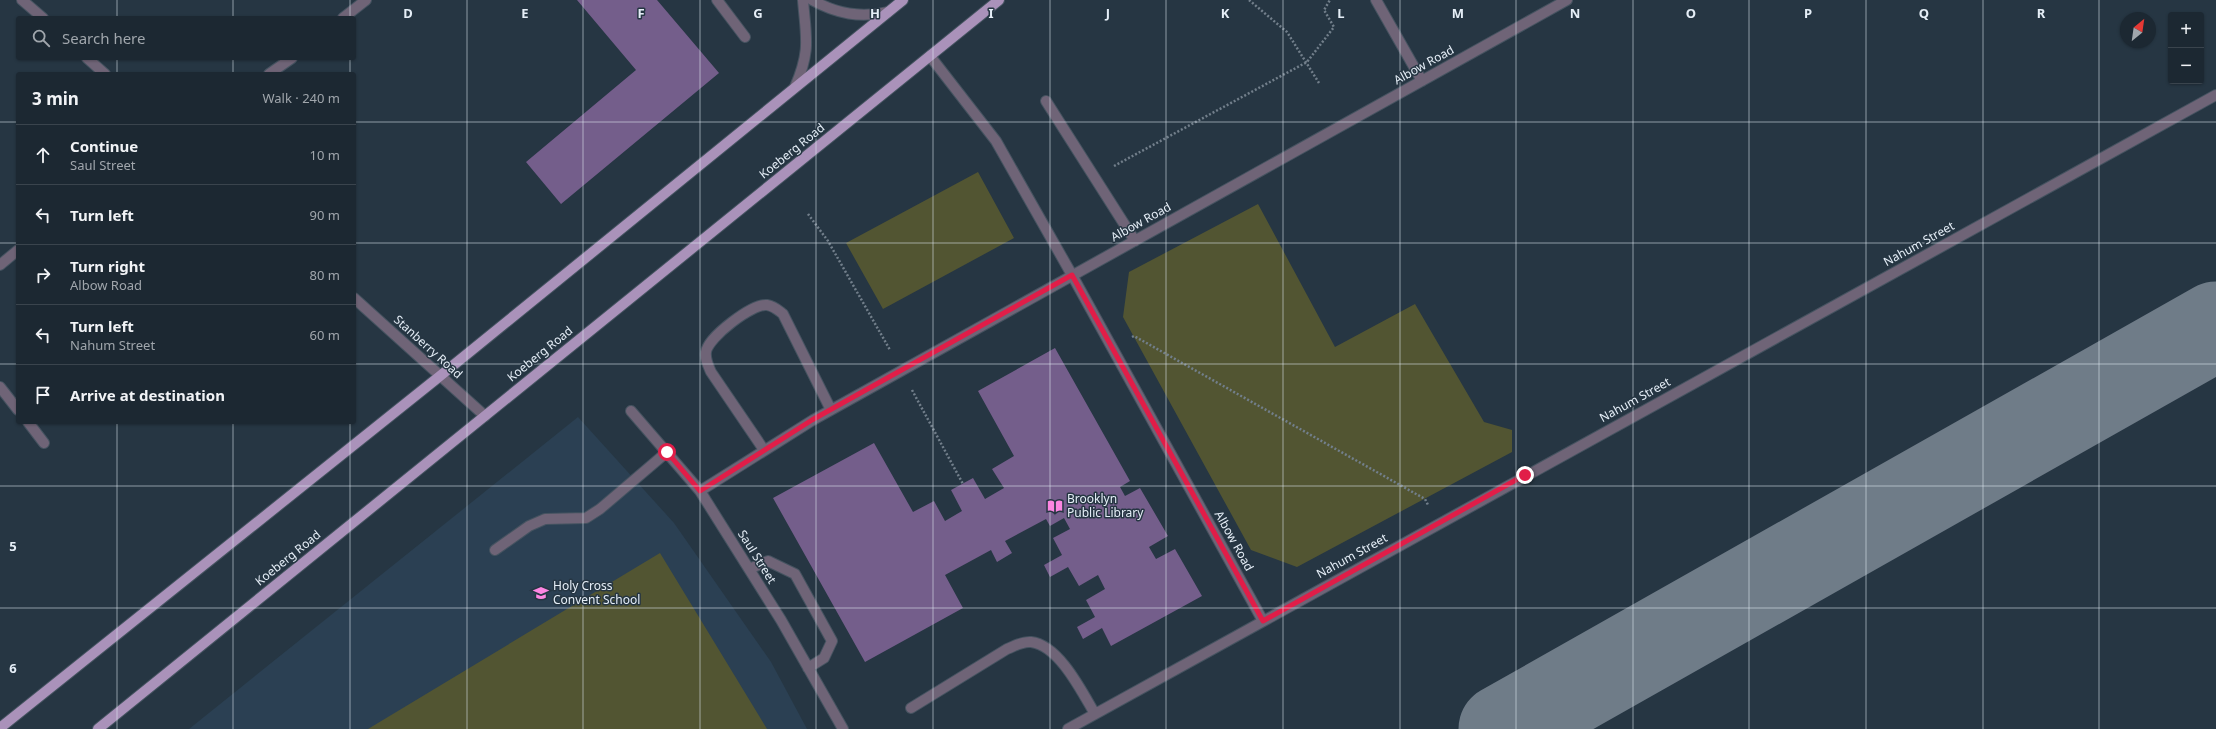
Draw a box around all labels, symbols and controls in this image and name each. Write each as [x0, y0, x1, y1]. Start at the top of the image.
text: D [403, 4, 413, 22]
text: E [521, 4, 529, 22]
text: F [637, 4, 645, 22]
text: G [753, 4, 763, 22]
text: H [870, 4, 880, 22]
text: I [988, 4, 994, 22]
text: J [1105, 4, 1110, 22]
text: K [1221, 4, 1230, 22]
text: L [1337, 4, 1345, 22]
text: M [1452, 4, 1464, 22]
text: N [1570, 4, 1580, 22]
text: O [1686, 4, 1696, 22]
text: P [1804, 4, 1812, 22]
text: Q [1919, 4, 1929, 22]
text: R [2037, 4, 2046, 22]
north arrow [2120, 12, 2156, 48]
map controls [2168, 12, 2204, 84]
button: + [2168, 12, 2204, 48]
search box [16, 16, 356, 60]
icon: search [30, 27, 52, 49]
text: Search here [62, 28, 145, 48]
street label: Albow Road [1391, 41, 1457, 88]
button: − [2168, 48, 2204, 84]
text: 3 min [32, 87, 79, 110]
text: Walk · 240 m [262, 89, 340, 107]
street label: Koeberg Road [755, 119, 828, 182]
text: Continue [70, 136, 138, 156]
icon: ahead [32, 144, 54, 166]
text: 10 m [310, 146, 340, 164]
text: Saul Street [70, 156, 136, 174]
street label: Albow Road [1108, 198, 1174, 245]
icon: left [32, 204, 54, 226]
text: Turn left [70, 205, 134, 225]
text: 90 m [310, 206, 340, 224]
street label: Nahum Street [1880, 217, 1958, 270]
text: Turn right [70, 256, 145, 276]
icon: right [32, 264, 54, 286]
text: 80 m [310, 266, 340, 284]
text: Albow Road [70, 276, 142, 294]
street label: Stanberry Road [390, 311, 466, 382]
text: Turn left [70, 316, 134, 336]
street label: Koeberg Road [503, 322, 576, 385]
icon: left [32, 324, 54, 346]
text: 60 m [310, 326, 340, 344]
text: Nahum Street [70, 336, 155, 354]
street label: Nahum Street [1596, 373, 1674, 426]
icon: arrive [32, 384, 54, 406]
text: Arrive at destination [70, 385, 225, 405]
route start [658, 443, 676, 461]
route end [1516, 466, 1534, 484]
place label: Brooklyn Public Library [1067, 490, 1144, 521]
library icon: Brooklyn Public Library [1046, 497, 1064, 515]
street label: Albow Road [1211, 508, 1258, 574]
street label: Koeberg Road [251, 526, 324, 589]
street label: Saul Street [734, 527, 781, 587]
street label: Nahum Street [1313, 529, 1391, 582]
text: 5 [9, 537, 17, 555]
place label: Holy Cross Convent School [553, 577, 640, 608]
school or university icon: Holy Cross Convent School [532, 584, 550, 602]
text: 6 [9, 659, 17, 677]

